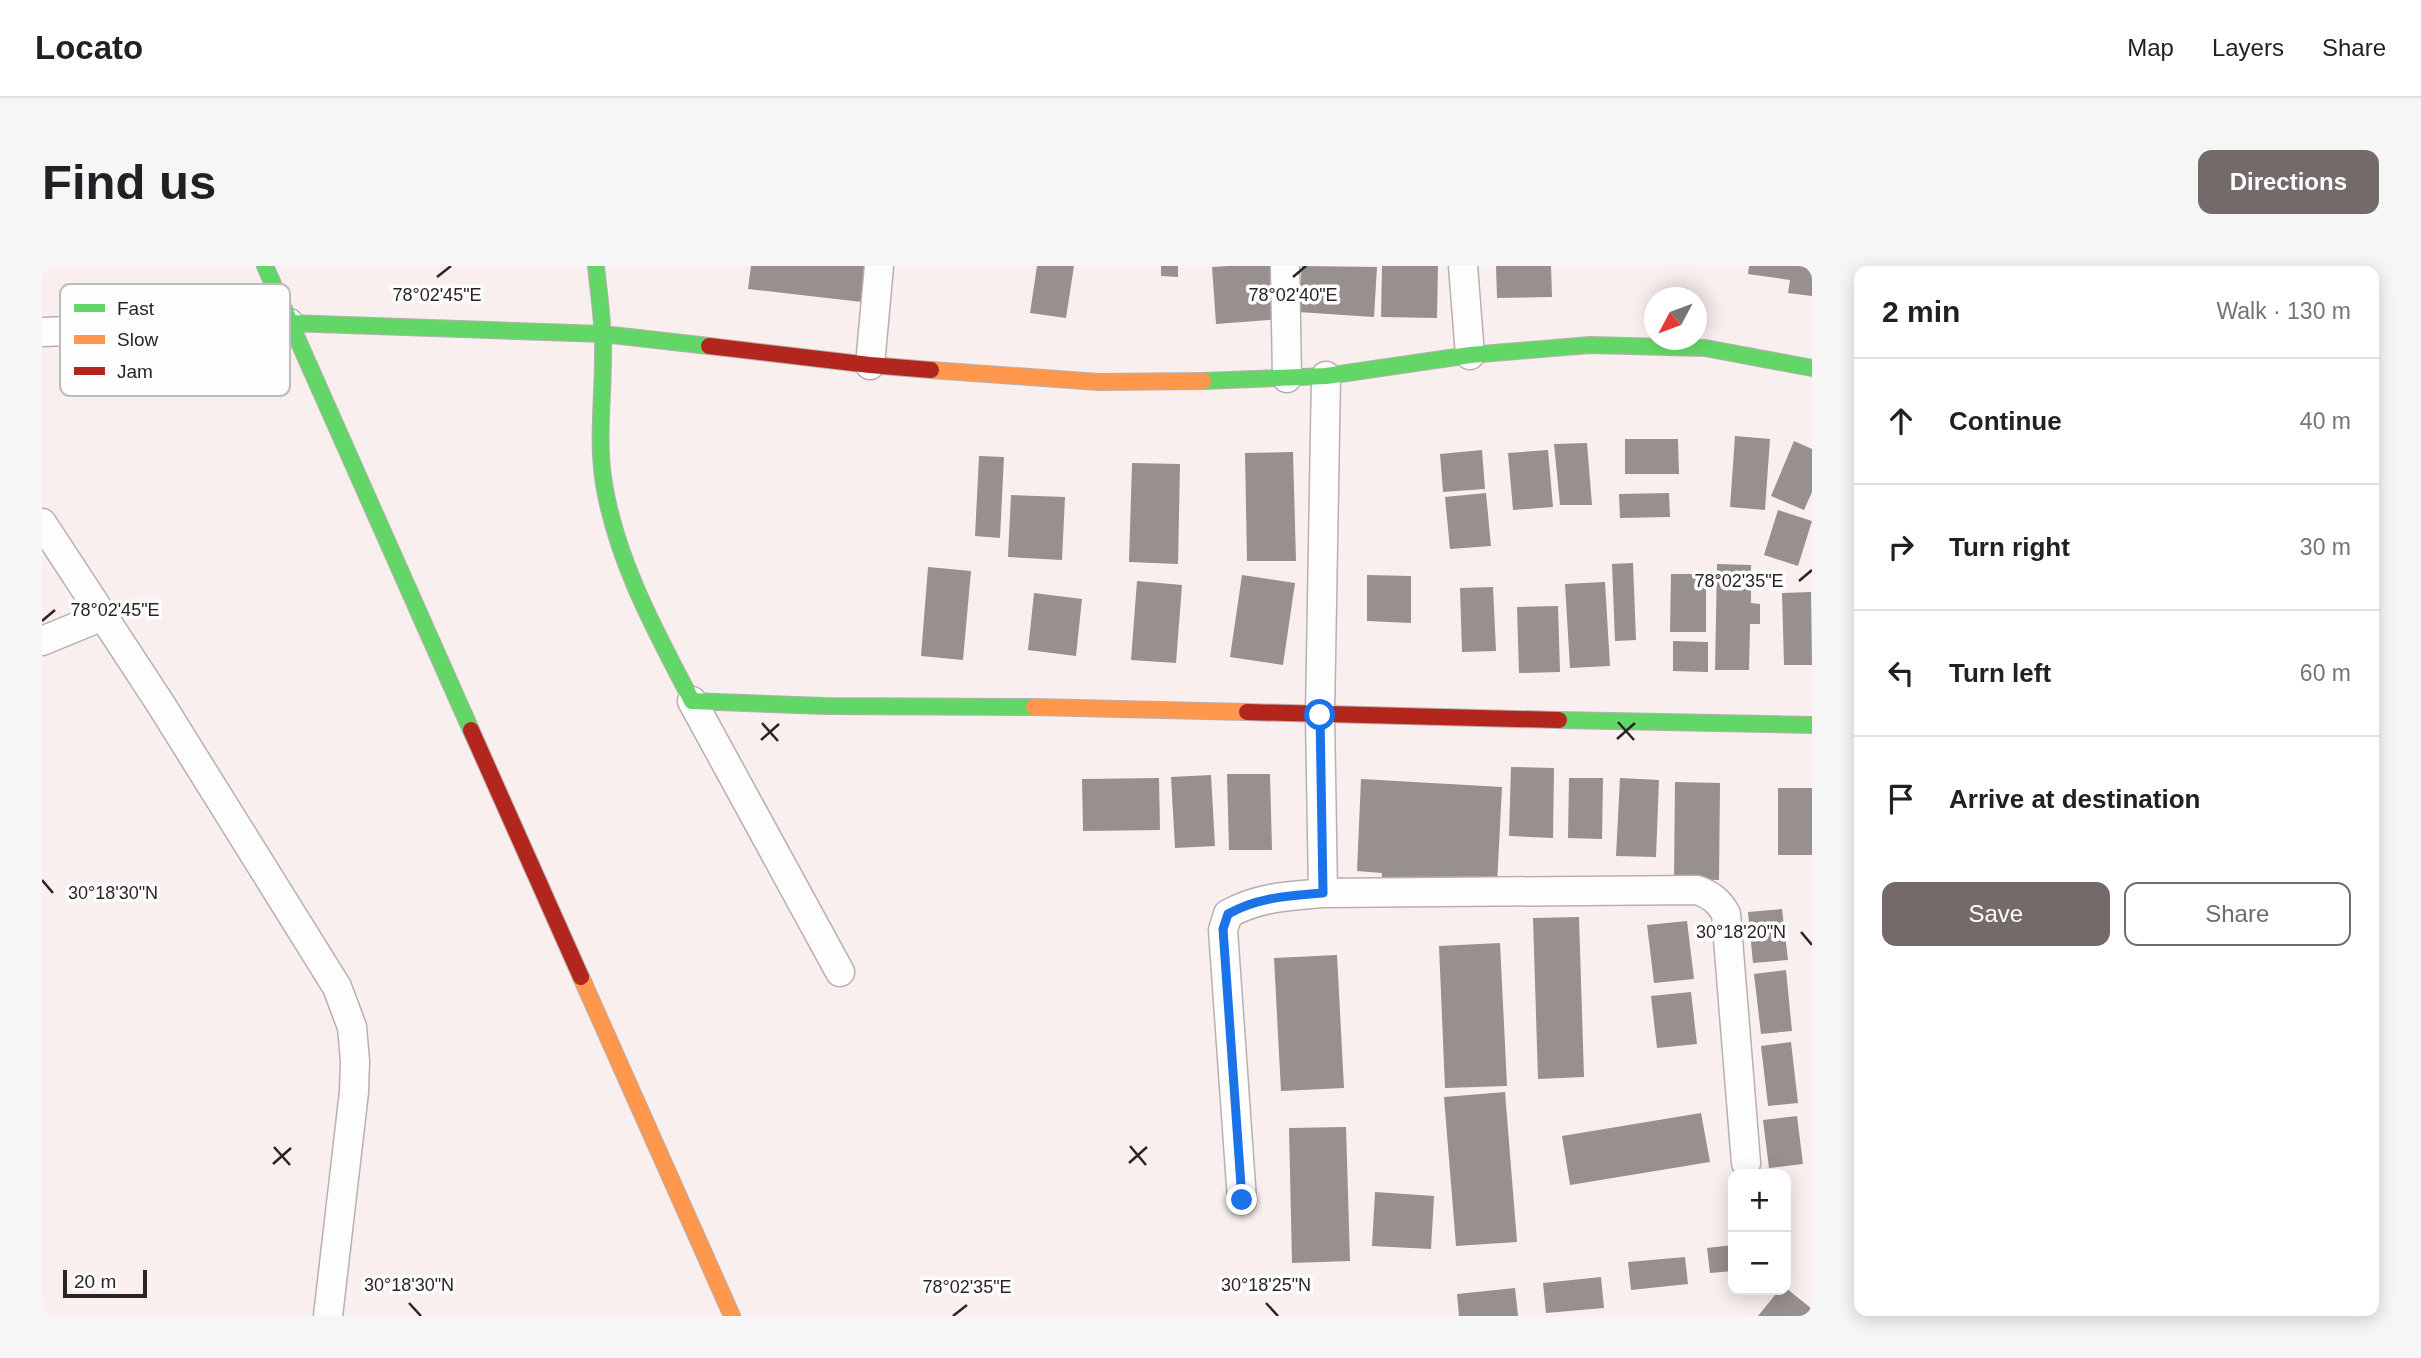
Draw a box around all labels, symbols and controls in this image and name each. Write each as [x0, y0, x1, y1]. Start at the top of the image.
text: Locato [35, 29, 143, 66]
text: Map [2127, 34, 2174, 61]
text: Layers [2212, 34, 2284, 61]
text: Share [2322, 34, 2386, 61]
button: Directions [2198, 150, 2379, 214]
text: Find us [42, 155, 216, 209]
legend [60, 284, 290, 396]
text: 78°02'45"E [392, 285, 482, 305]
text: 78°02'40"E [1248, 285, 1338, 305]
north arrow [1644, 287, 1707, 350]
text: 2 min [1882, 295, 1960, 328]
text: Fast [117, 298, 155, 319]
text: Walk · 130 m [2216, 298, 2351, 324]
text: Slow [117, 329, 158, 350]
text: Jam [117, 361, 153, 382]
icon: ahead [1882, 402, 1920, 440]
text: Continue [1949, 406, 2062, 436]
text: 40 m [2300, 408, 2351, 434]
icon: right [1882, 528, 1920, 566]
text: Turn right [1949, 532, 2070, 562]
text: 30 m [2300, 534, 2351, 560]
text: 78°02'35"E [1694, 571, 1784, 591]
text: 78°02'45"E [70, 600, 160, 620]
icon: left [1882, 654, 1920, 692]
text: Turn left [1949, 658, 2051, 688]
text: 60 m [2300, 660, 2351, 686]
route start [1304, 699, 1335, 730]
icon: arrive [1882, 780, 1920, 818]
text: Arrive at destination [1949, 784, 2200, 814]
button: Save [1882, 882, 2110, 946]
button: Share [2124, 882, 2351, 946]
text: 30°18'30"N [68, 883, 158, 903]
text: 30°18'20"N [1696, 922, 1786, 942]
map controls [1728, 1169, 1791, 1295]
button: + [1728, 1169, 1791, 1232]
route end [1226, 1184, 1257, 1215]
button: − [1728, 1232, 1791, 1295]
scale bar [63, 1267, 147, 1299]
text: 20 m [74, 1271, 116, 1292]
text: 30°18'30"N [364, 1275, 454, 1295]
text: 30°18'25"N [1221, 1275, 1311, 1295]
text: 78°02'35"E [922, 1277, 1012, 1297]

